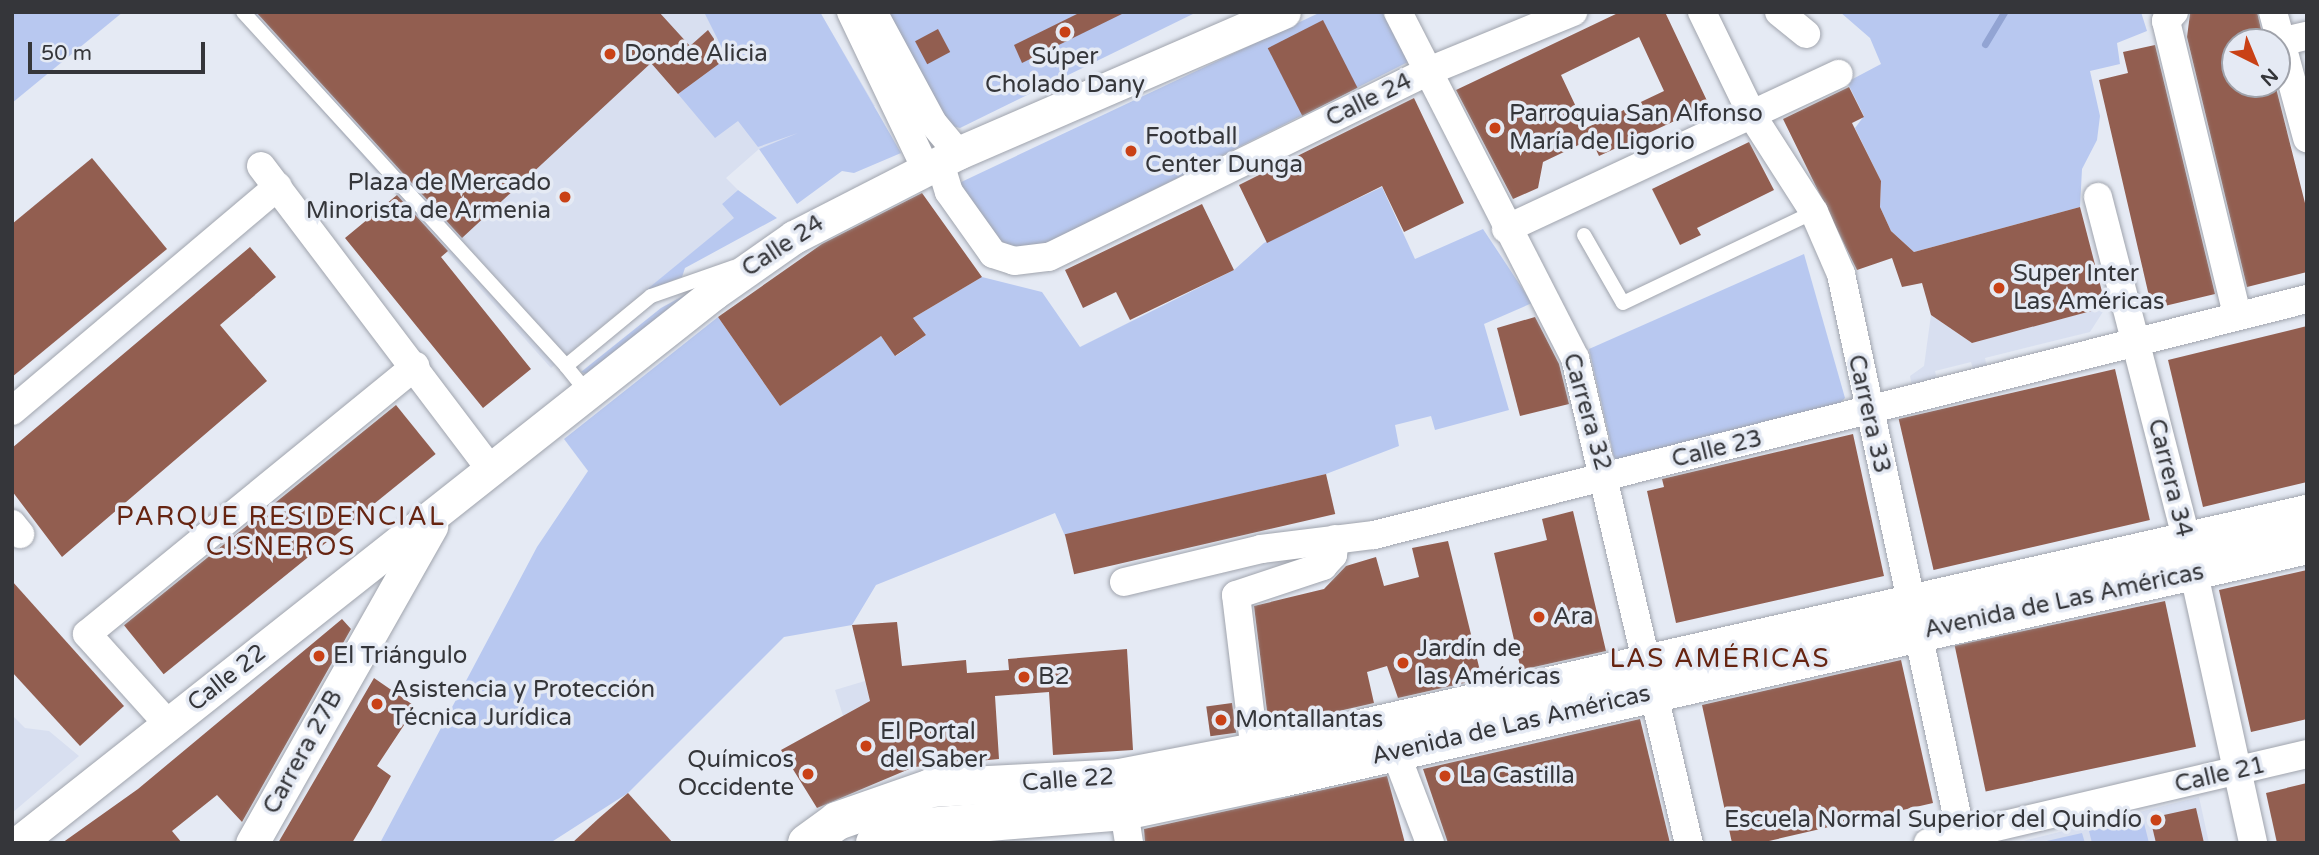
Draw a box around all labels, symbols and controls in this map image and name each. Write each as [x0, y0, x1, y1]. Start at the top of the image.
marker: Súper Cholado Dany [1057, 24, 1073, 40]
scale bar [32, 28, 208, 72]
north arrow [2221, 28, 2291, 98]
place label: Donde Alicia [624, 40, 768, 68]
text: 50 m [41, 41, 92, 66]
place label: Súper Cholado Dany [985, 43, 1145, 99]
marker: Donde Alicia [602, 46, 618, 62]
text: N [2256, 64, 2282, 90]
street label: Calle 24 [1321, 67, 1417, 133]
place label: Parroquia San Alfonso María de Ligorio [1509, 100, 1763, 156]
marker: Parroquia San Alfonso María de Ligorio [1487, 120, 1503, 136]
place label: Football Center Dunga [1145, 123, 1303, 179]
marker: Football Center Dunga [1123, 143, 1139, 159]
place label: Plaza de Mercado Minorista de Armenia [306, 169, 551, 225]
marker: Plaza de Mercado Minorista de Armenia [557, 189, 573, 205]
street label: Calle 24 [737, 209, 829, 283]
place label: Super Inter Las Américas [2013, 260, 2164, 316]
marker: Super Inter Las Américas [1991, 280, 2007, 296]
street label: Carrera 32 [1557, 350, 1617, 474]
street label: Carrera 33 [1841, 352, 1897, 476]
street label: Carrera 34 [2141, 416, 2199, 540]
street label: Calle 23 [1669, 424, 1765, 474]
district label: PARQUE RESIDENCIAL CISNEROS [118, 501, 444, 562]
street label: Avenida de Las Américas [1922, 557, 2206, 645]
place label: Ara [1553, 603, 1593, 631]
marker: Ara [1531, 609, 1547, 625]
place label: Jardín de las Américas [1417, 635, 1561, 691]
street label: Calle 22 [182, 638, 272, 718]
place label: El Triángulo [333, 642, 467, 670]
district label: LAS AMÉRICAS [1611, 643, 1829, 675]
marker: El Triángulo [311, 648, 327, 664]
marker: Jardín de las Américas [1395, 655, 1411, 671]
place label: B2 [1038, 663, 1070, 691]
marker: B2 [1016, 669, 1032, 685]
place label: Asistencia y Protección Técnica Jurídica [391, 676, 655, 732]
street label: Avenida de Las Américas [1369, 679, 1653, 771]
street label: Carrera 27B [257, 685, 349, 819]
marker: Asistencia y Protección Técnica Jurídica [369, 696, 385, 712]
place label: Montallantas [1235, 706, 1383, 734]
marker: Montallantas [1213, 712, 1229, 728]
place label: El Portal del Saber [880, 718, 987, 774]
marker: El Portal del Saber [858, 738, 874, 754]
place label: Químicos Occidente [678, 746, 794, 802]
street label: Calle 21 [2172, 751, 2268, 799]
street label: Calle 22 [1021, 762, 1115, 798]
place label: La Castilla [1459, 762, 1575, 790]
marker: Químicos Occidente [800, 766, 816, 782]
marker: La Castilla [1437, 768, 1453, 784]
place label: Escuela Normal Superior del Quindío [1724, 806, 2142, 834]
marker: Escuela Normal Superior del Quindío [2148, 812, 2164, 828]

